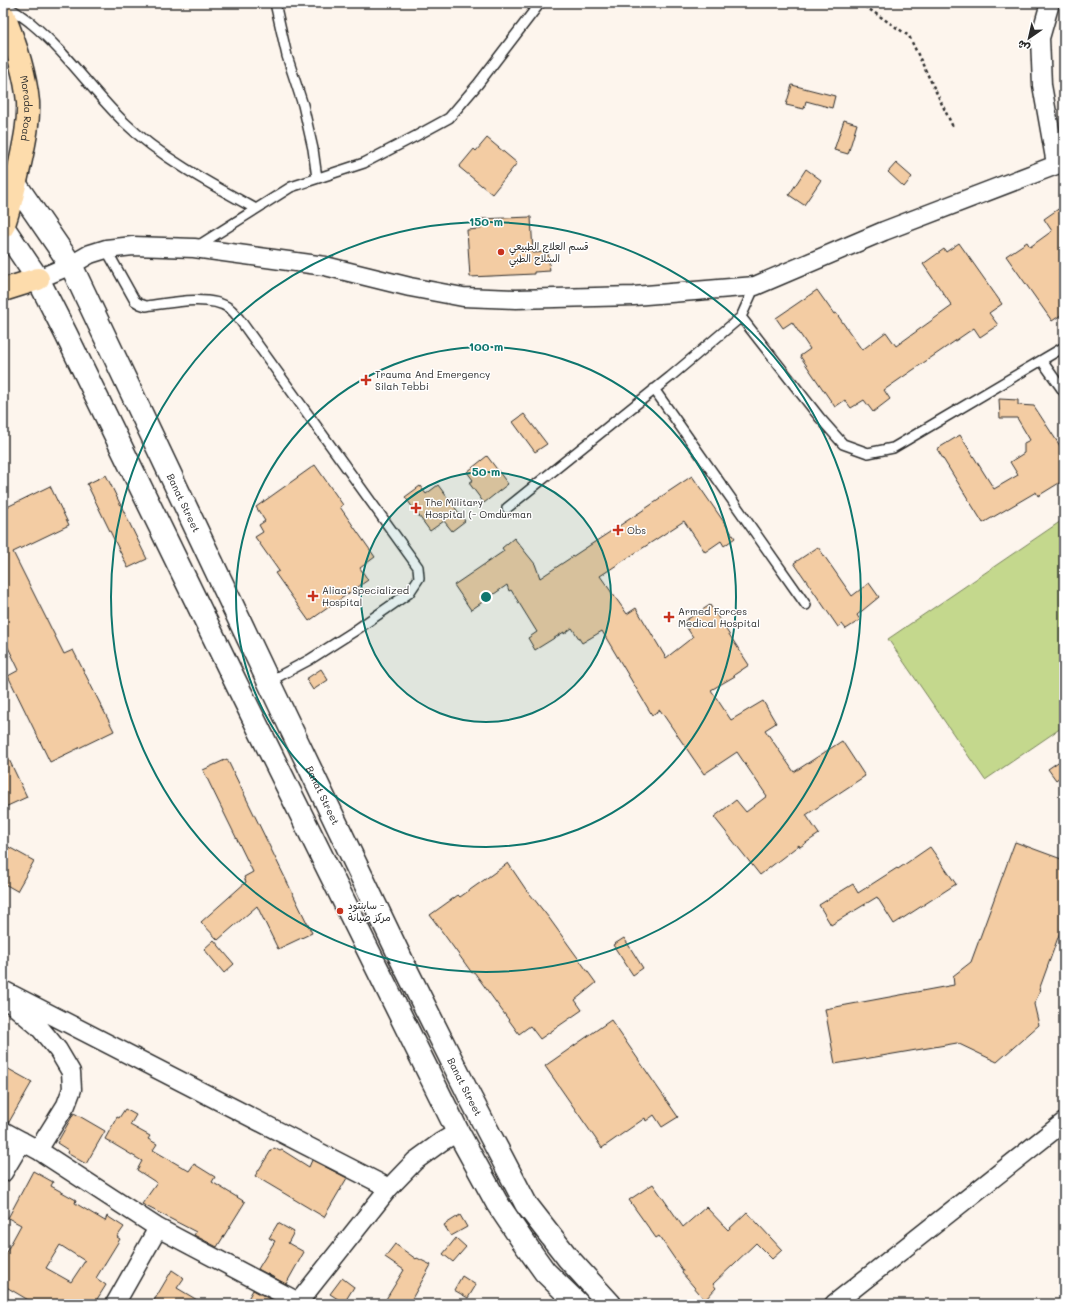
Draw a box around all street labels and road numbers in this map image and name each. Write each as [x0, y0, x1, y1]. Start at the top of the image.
street label: Morada Road [17, 74, 35, 142]
street label: Banat Street [164, 471, 204, 535]
street label: Banat Street [303, 764, 343, 827]
street label: Banat Street [444, 1055, 486, 1118]

